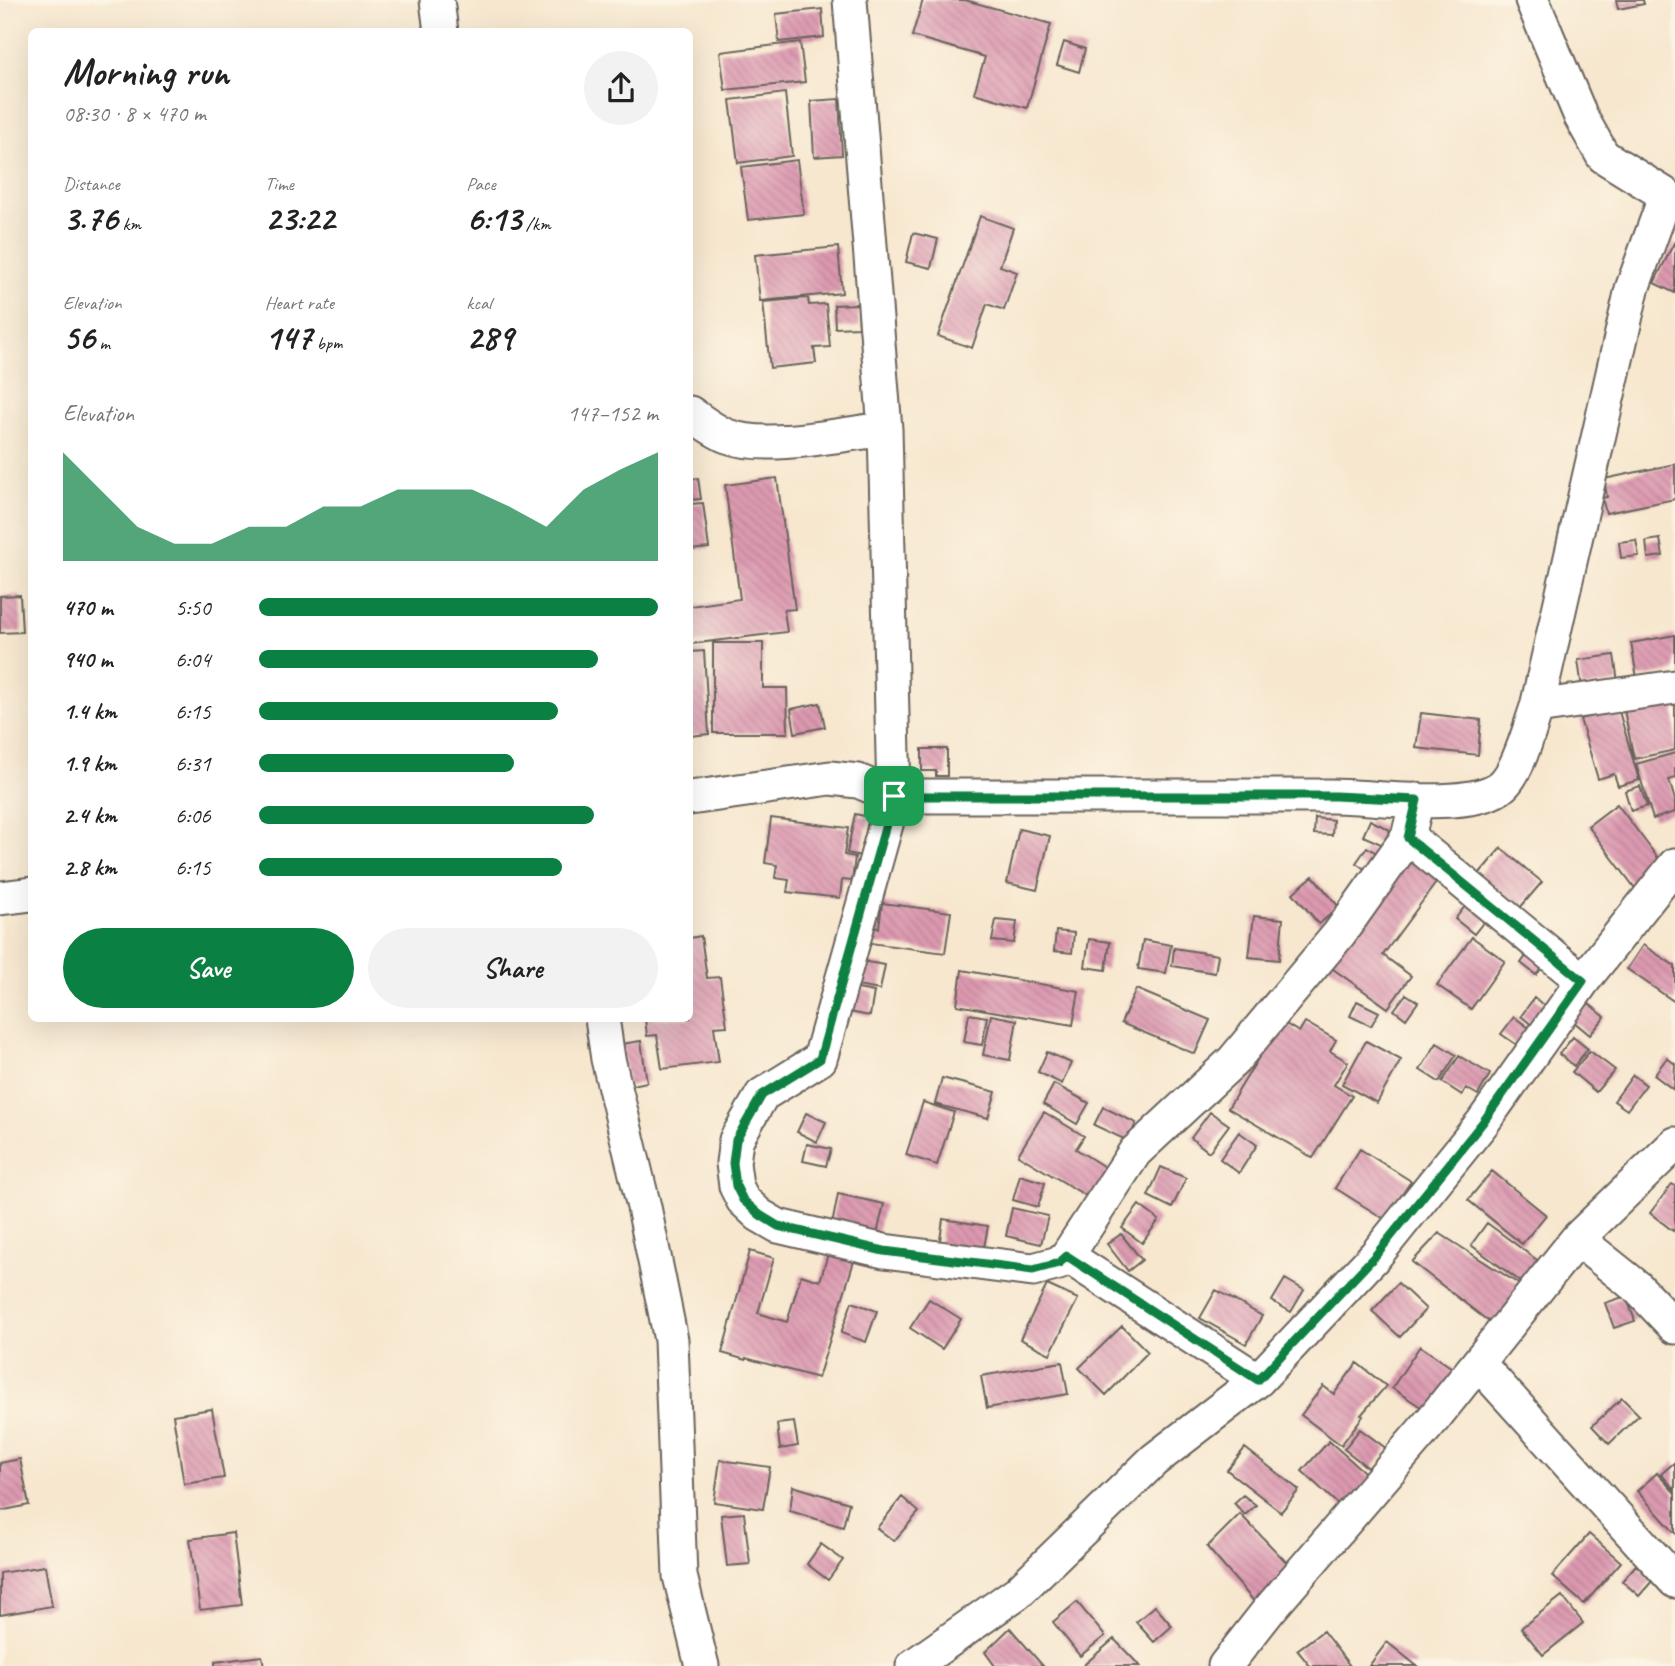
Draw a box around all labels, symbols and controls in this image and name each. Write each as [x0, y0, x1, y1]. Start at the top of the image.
text: Morning run [63, 49, 229, 96]
button: share [584, 51, 658, 125]
text: 08:30 · 8 × 470 m [63, 99, 206, 128]
text: Distance [63, 172, 120, 196]
text: Time [265, 172, 294, 196]
text: Pace [466, 172, 496, 196]
text: 3.76 [63, 196, 118, 241]
text: 23:22 [265, 196, 335, 241]
text: 6:13 [466, 196, 521, 241]
text: km [118, 212, 141, 236]
text: /km [521, 212, 551, 236]
text: Elevation [63, 291, 121, 315]
text: Heart rate [265, 291, 334, 315]
text: kcal [466, 291, 491, 315]
text: 56 [63, 315, 95, 360]
text: 147 [265, 315, 312, 360]
text: 289 [466, 315, 513, 360]
text: m [95, 331, 110, 355]
text: bpm [312, 331, 342, 355]
text: Elevation [63, 399, 134, 428]
text: 147–152 m [567, 399, 658, 428]
text: 470 m [63, 593, 113, 622]
text: 5:50 [175, 593, 211, 622]
text: 940 m [63, 645, 112, 674]
text: 6:04 [175, 645, 211, 674]
text: 1.4 km [63, 697, 117, 726]
text: 6:15 [175, 697, 211, 726]
text: 1.9 km [63, 749, 116, 778]
text: 6:31 [175, 749, 211, 778]
pin [864, 766, 924, 826]
icon: arrive [875, 777, 913, 815]
text: 2.4 km [63, 801, 117, 830]
text: 6:06 [175, 801, 211, 830]
text: 2.8 km [63, 853, 117, 882]
text: 6:15 [175, 853, 211, 882]
button: Save [63, 928, 354, 1008]
button: Share [368, 928, 658, 1008]

